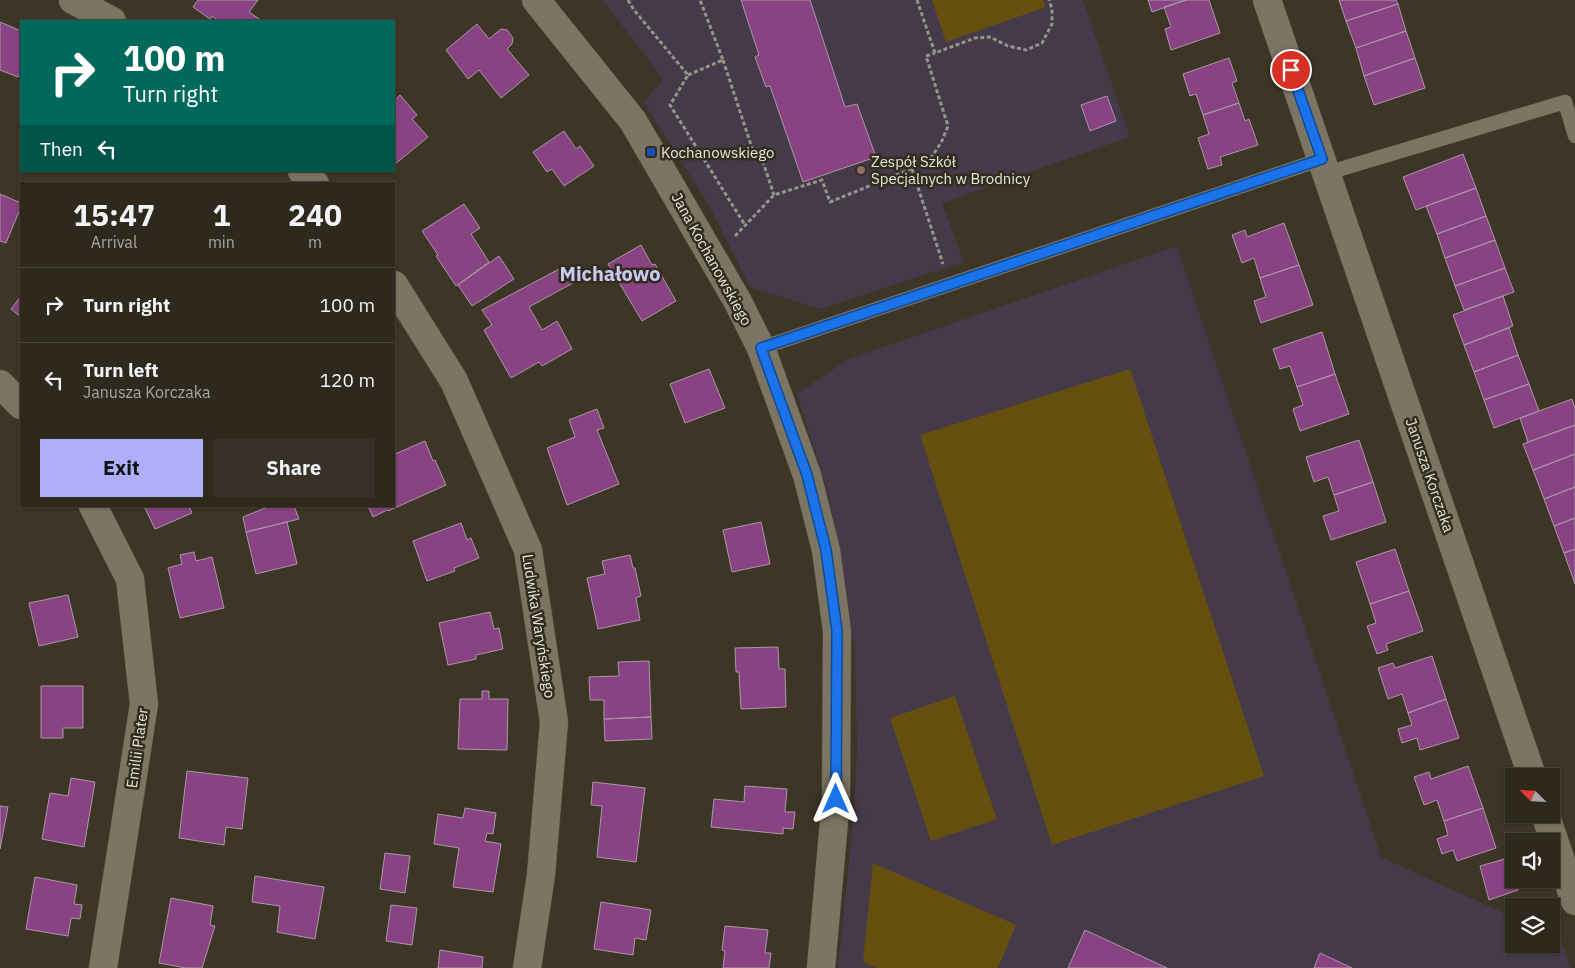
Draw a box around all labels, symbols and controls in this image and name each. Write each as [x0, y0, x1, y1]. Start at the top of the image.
text: 100 m [123, 35, 226, 81]
icon: right [40, 40, 105, 105]
pin [1270, 49, 1312, 91]
icon: arrive [1277, 56, 1305, 84]
text: Turn right [123, 79, 218, 108]
icon: left [93, 135, 121, 163]
text: Then [40, 137, 83, 161]
place label: Kochanowskiego [661, 143, 774, 162]
marker: Kochanowskiego [645, 146, 657, 158]
place label: Zespół Szkół Specjalnych w Brodnicy [871, 152, 1031, 188]
marker: Zespół Szkół Specjalnych w Brodnicy [855, 164, 867, 176]
street label: Jana Kochanowskiego [668, 189, 756, 329]
text: 15:47 [73, 195, 155, 234]
text: 1 [212, 195, 230, 234]
text: 240 [288, 195, 342, 234]
text: Arrival [91, 232, 137, 252]
text: min [208, 232, 235, 252]
text: m [308, 232, 322, 252]
district label: Michałowo [560, 260, 661, 287]
icon: right [40, 291, 68, 319]
text: Turn right [83, 293, 170, 317]
text: 100 m [320, 293, 375, 317]
text: Turn left [83, 358, 159, 382]
icon: left [40, 366, 68, 394]
text: 120 m [320, 368, 375, 392]
text: Janusza Korczaka [83, 382, 211, 402]
street label: Janusza Korczaka [1402, 415, 1458, 535]
button: Exit [40, 439, 203, 497]
button: Share [213, 439, 375, 497]
street label: Ludwika Waryńskiego [518, 553, 560, 699]
street label: Emilii Plater [122, 706, 152, 789]
north arrow [1505, 768, 1560, 822]
map controls [1505, 768, 1560, 953]
position arrow [809, 772, 861, 824]
button: sound [1505, 833, 1560, 888]
button: layers [1505, 898, 1560, 953]

